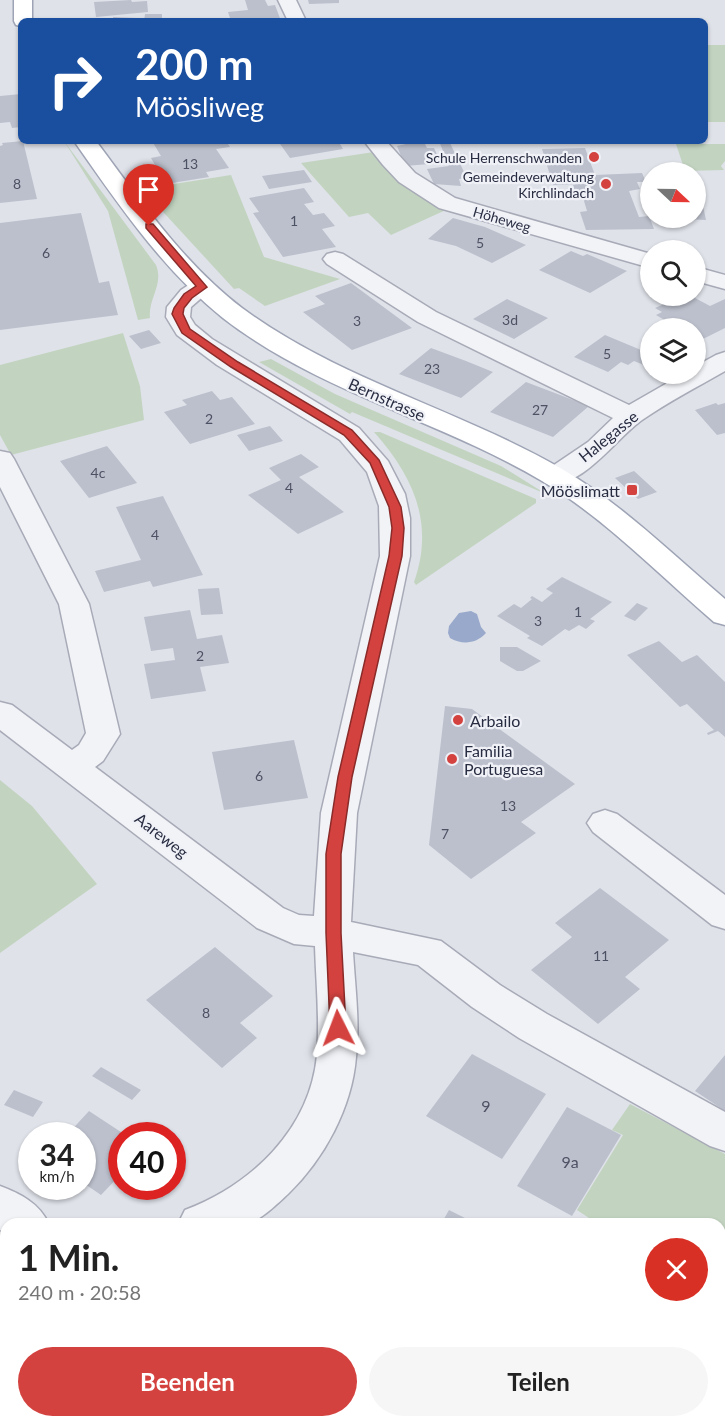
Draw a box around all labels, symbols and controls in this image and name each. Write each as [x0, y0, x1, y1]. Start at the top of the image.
text: 200 m [135, 39, 253, 89]
icon: right [36, 42, 114, 120]
text: Möösliweg [135, 90, 264, 123]
place label: Schule Herrenschwanden [426, 149, 582, 166]
marker: Schule Herrenschwanden [587, 150, 601, 164]
house number: 13 [182, 155, 198, 172]
north arrow [640, 162, 706, 228]
map controls [640, 162, 706, 384]
pin [123, 164, 174, 226]
place label: Gemeindeverwaltung Kirchlindach [463, 168, 594, 201]
icon: arrive [132, 173, 165, 206]
house number: 8 [13, 175, 21, 192]
marker: Gemeindeverwaltung Kirchlindach [599, 177, 613, 191]
street label: Höheweg [471, 203, 533, 235]
house number: 1 [290, 212, 298, 229]
house number: 5 [476, 234, 484, 251]
button: search [640, 240, 706, 306]
house number: 6 [42, 244, 50, 261]
house number: 3d [502, 311, 518, 328]
house number: 3 [353, 312, 361, 329]
button: layers [640, 318, 706, 384]
house number: 5 [603, 345, 611, 362]
house number: 23 [424, 360, 440, 377]
street label: Bernstrasse [346, 374, 428, 424]
house number: 27 [532, 401, 548, 418]
street label: Halegasse [575, 406, 641, 466]
house number: 2 [205, 410, 213, 427]
house number: 4c [91, 464, 106, 481]
house number: 4 [285, 479, 293, 496]
place label: Mööslimatt [541, 481, 620, 500]
marker: Mööslimatt [625, 483, 639, 497]
house number: 4 [151, 526, 159, 543]
house number: 1 [574, 603, 582, 620]
house number: 3 [534, 612, 542, 629]
house number: 2 [196, 647, 204, 664]
place label: Arbailo [470, 711, 520, 730]
marker: Arbailo [451, 713, 465, 727]
place label: Familia Portuguesa [464, 741, 543, 778]
marker: Familia Portuguesa [445, 752, 459, 766]
house number: 6 [255, 767, 263, 784]
house number: 13 [500, 797, 516, 814]
street label: Aareweg [132, 808, 192, 862]
house number: 7 [441, 825, 449, 842]
house number: 11 [593, 947, 609, 964]
position arrow [306, 996, 370, 1060]
house number: 8 [202, 1004, 210, 1021]
house number: 9 [481, 1096, 491, 1115]
speed limit sign: 40 [108, 1122, 186, 1200]
text: 34 [40, 1136, 74, 1172]
house number: 9a [561, 1152, 579, 1171]
text: km/h [39, 1167, 75, 1185]
text: 1 Min. [18, 1235, 119, 1279]
button: close [645, 1238, 708, 1301]
text: 240 m · 20:58 [18, 1280, 141, 1304]
button: Beenden [18, 1347, 357, 1416]
button: Teilen [369, 1347, 708, 1416]

